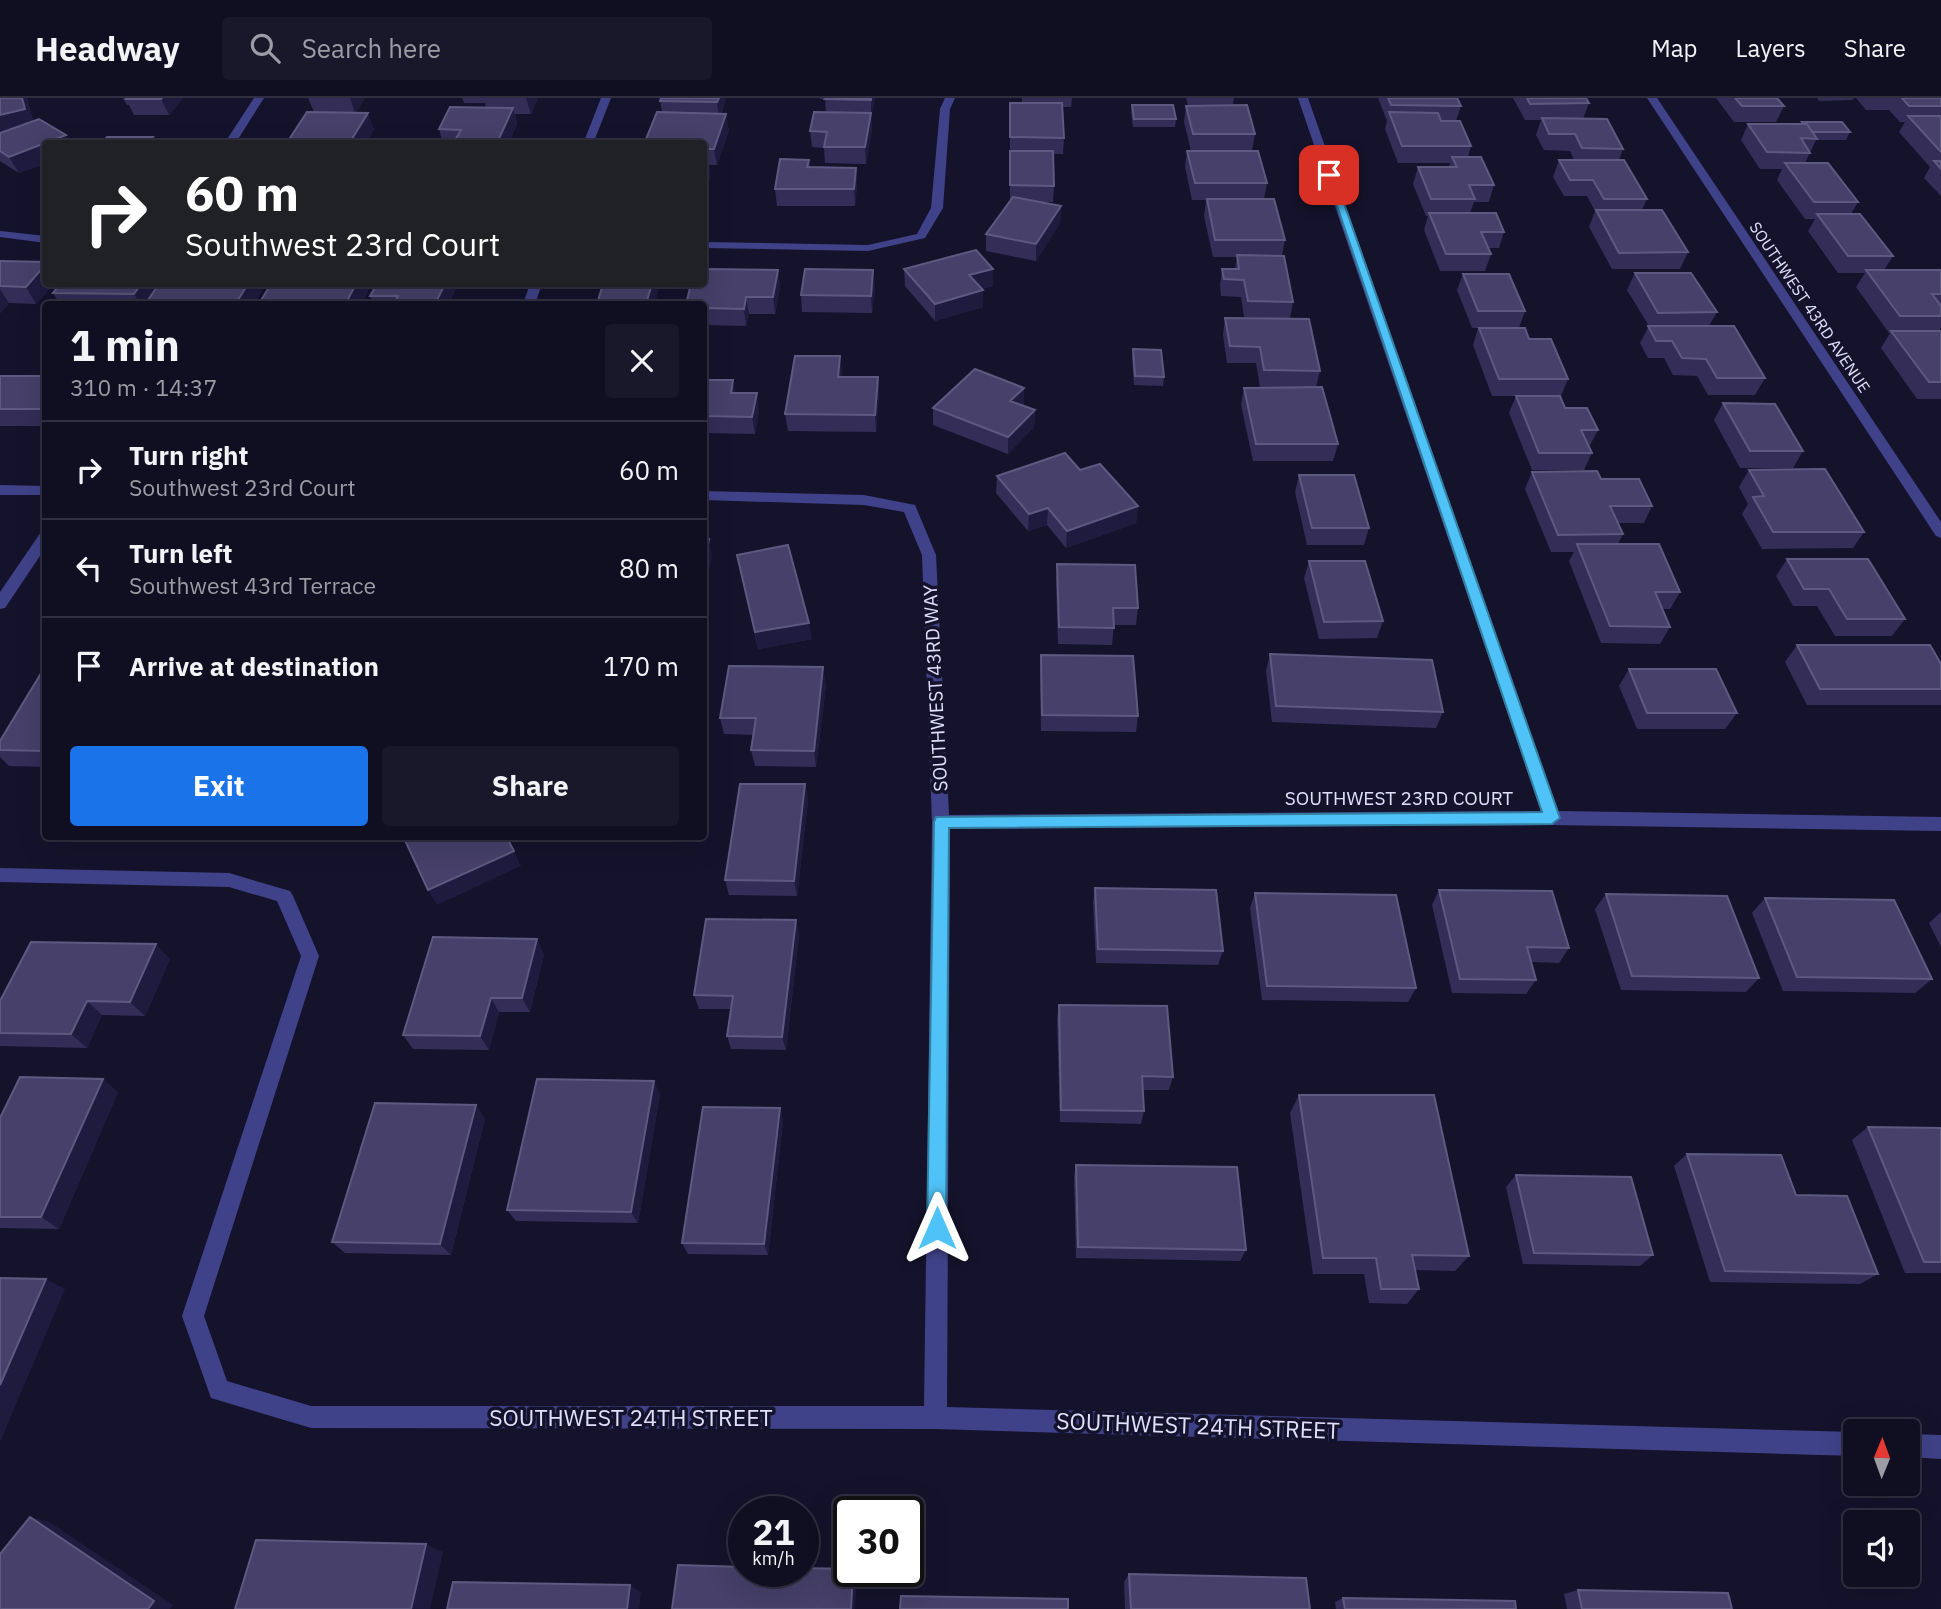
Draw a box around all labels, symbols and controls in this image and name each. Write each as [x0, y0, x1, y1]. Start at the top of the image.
search box [222, 17, 712, 80]
text: Headway [35, 27, 180, 70]
icon: search [246, 29, 284, 67]
text: Search here [302, 31, 441, 65]
text: Map [1651, 32, 1698, 64]
text: Layers [1736, 32, 1806, 64]
text: Share [1844, 32, 1906, 64]
pin [1299, 145, 1359, 205]
icon: arrive [1310, 156, 1348, 194]
text: 60 m [185, 161, 299, 224]
icon: right [70, 168, 161, 259]
street label: SOUTHWEST 43RD AVENUE [1745, 218, 1875, 396]
text: Southwest 23rd Court [185, 223, 500, 265]
text: 1 min [70, 318, 180, 373]
button: close [605, 324, 679, 398]
text: 310 m · 14:37 [70, 372, 217, 402]
text: Turn right [129, 438, 248, 472]
icon: right [70, 451, 108, 489]
text: 60 m [619, 453, 679, 487]
text: Southwest 23rd Court [129, 472, 356, 502]
text: Turn left [129, 536, 232, 570]
icon: left [70, 549, 108, 587]
text: 80 m [619, 551, 679, 585]
text: Southwest 43rd Terrace [129, 570, 376, 600]
street label: SOUTHWEST 43RD WAY [918, 583, 952, 792]
icon: arrive [70, 647, 108, 685]
text: Arrive at destination [129, 649, 379, 683]
text: 170 m [603, 649, 679, 683]
button: Exit [70, 746, 368, 826]
button: Share [382, 746, 679, 826]
street label: SOUTHWEST 23RD COURT [1285, 786, 1513, 810]
position arrow [900, 1191, 974, 1265]
street label: SOUTHWEST 24TH STREET [489, 1402, 773, 1432]
street label: SOUTHWEST 24TH STREET [1056, 1405, 1340, 1445]
north arrow [1843, 1419, 1920, 1496]
map controls [1843, 1419, 1920, 1587]
speed limit sign: 30 [833, 1496, 924, 1587]
text: 21 [752, 1509, 795, 1555]
button: sound [1843, 1510, 1920, 1587]
text: km/h [752, 1547, 795, 1570]

